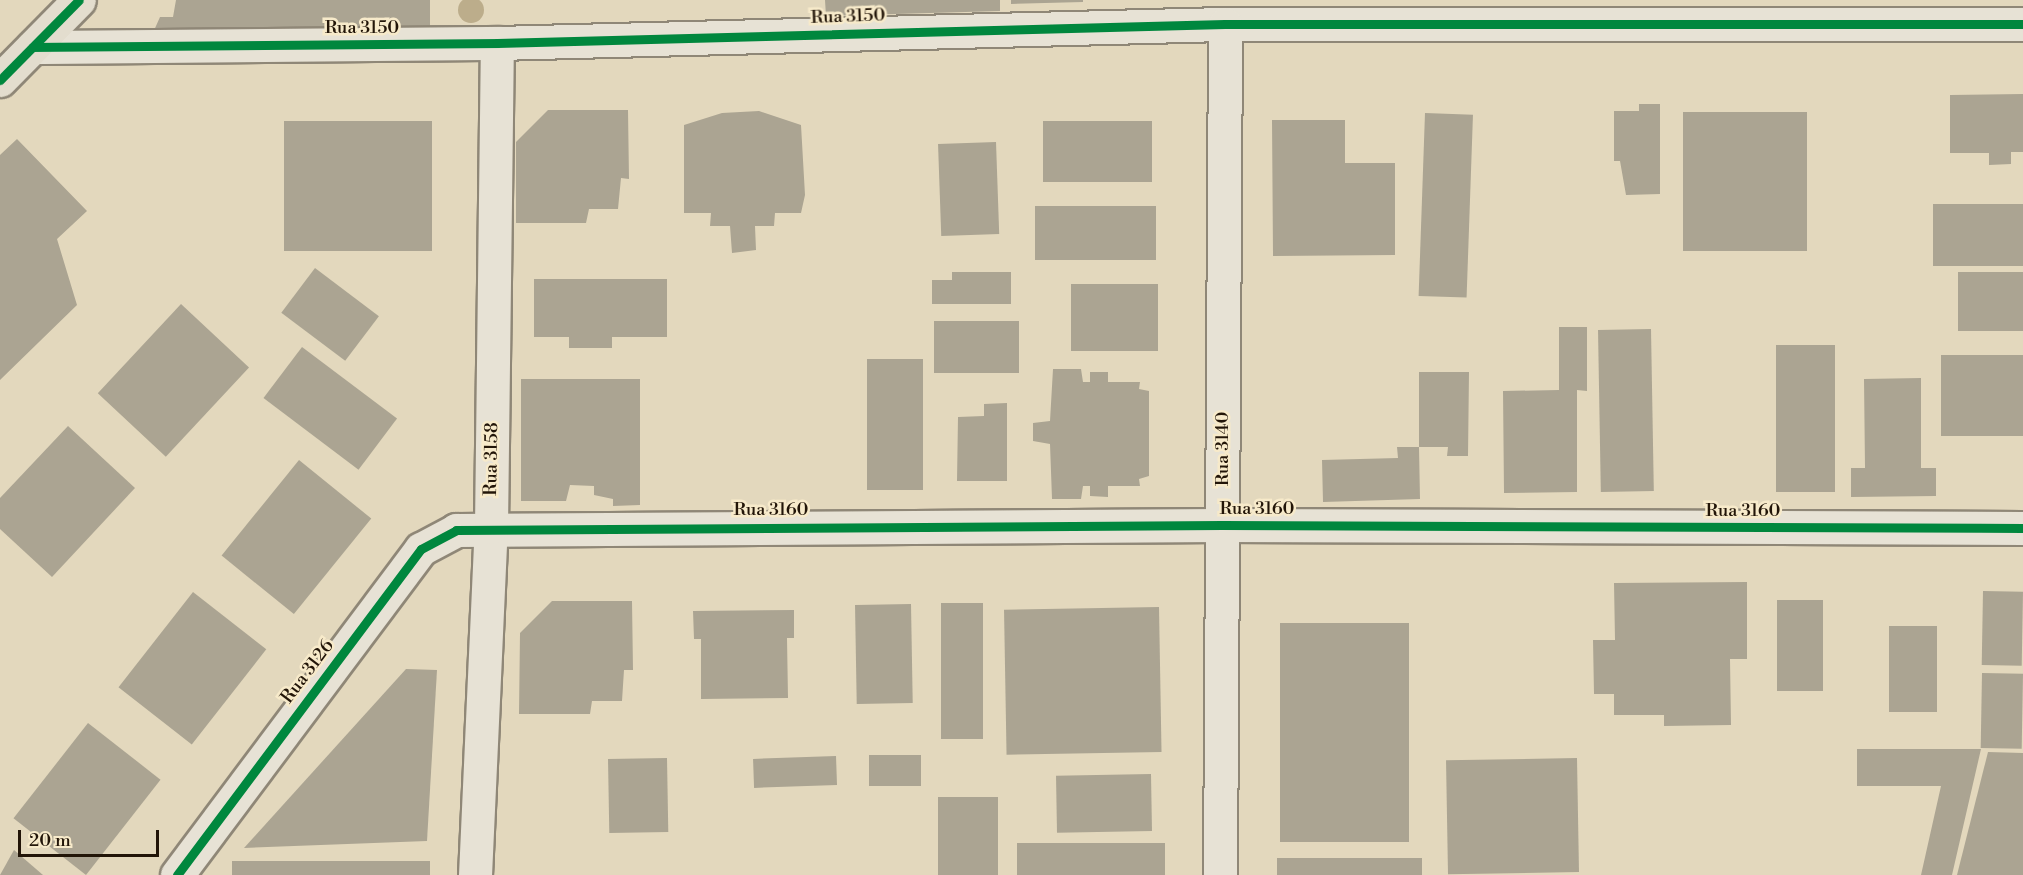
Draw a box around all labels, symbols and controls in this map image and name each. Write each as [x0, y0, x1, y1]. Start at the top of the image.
street label: Rua 3150 [810, 5, 886, 29]
street label: Rua 3150 [325, 17, 399, 39]
street label: Rua 3140 [1212, 412, 1234, 486]
street label: Rua 3158 [481, 422, 503, 496]
street label: Rua 3160 [1220, 498, 1294, 520]
street label: Rua 3160 [734, 499, 808, 521]
street label: Rua 3160 [1706, 500, 1780, 522]
street label: Rua 3126 [277, 636, 339, 708]
scale bar [21, 818, 162, 856]
text: 20 m [29, 829, 71, 852]

